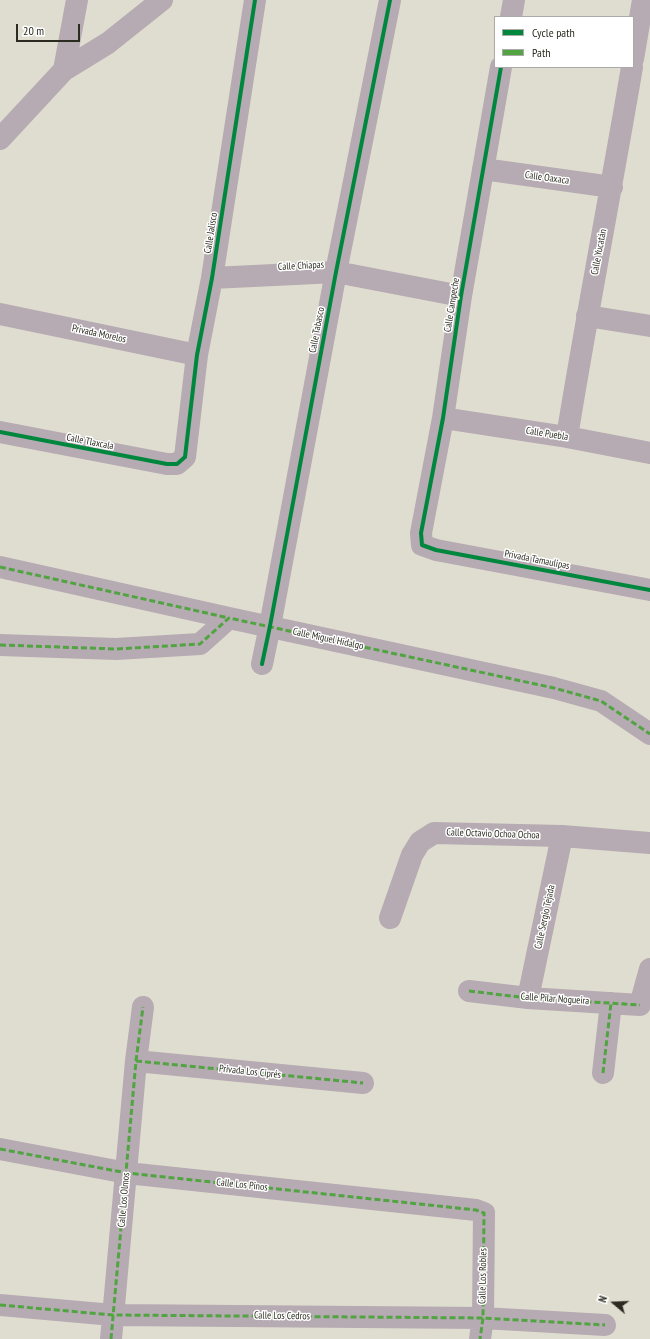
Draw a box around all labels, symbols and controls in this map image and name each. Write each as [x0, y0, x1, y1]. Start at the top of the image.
scale bar [18, 16, 82, 42]
legend [494, 16, 634, 68]
text: 20 m [23, 23, 44, 38]
text: Cycle path [532, 25, 575, 40]
text: Path [532, 45, 550, 60]
street label: Calle Oaxaca [524, 169, 570, 187]
street label: Calle Jalisco [202, 212, 220, 254]
street label: Calle Yucatán [589, 228, 609, 276]
street label: Calle Chiapas [278, 259, 324, 273]
street label: Calle Campeche [442, 277, 462, 333]
street label: Calle Tabasco [307, 306, 327, 354]
street label: Privada Morelos [71, 322, 127, 346]
street label: Calle Puebla [525, 425, 569, 443]
street label: Calle Tlaxcala [65, 432, 115, 452]
street label: Privada Tamaulipas [503, 548, 571, 572]
street label: Calle Miguel Hidalgo [292, 626, 364, 652]
street label: Calle Octavio Ochoa Ochoa [446, 826, 540, 842]
street label: Calle Sergio Tejada [532, 884, 558, 950]
street label: Calle Pilar Nogueira [520, 991, 590, 1007]
street label: Privada Los Ciprés [218, 1063, 282, 1081]
street label: Calle Los Olmos [116, 1172, 132, 1228]
street label: Calle Los Pinos [216, 1176, 268, 1194]
street label: Calle Los Robles [477, 1248, 489, 1304]
north arrow [594, 1283, 634, 1323]
text: N [595, 1294, 610, 1304]
street label: Calle Los Cedros [254, 1310, 310, 1322]

